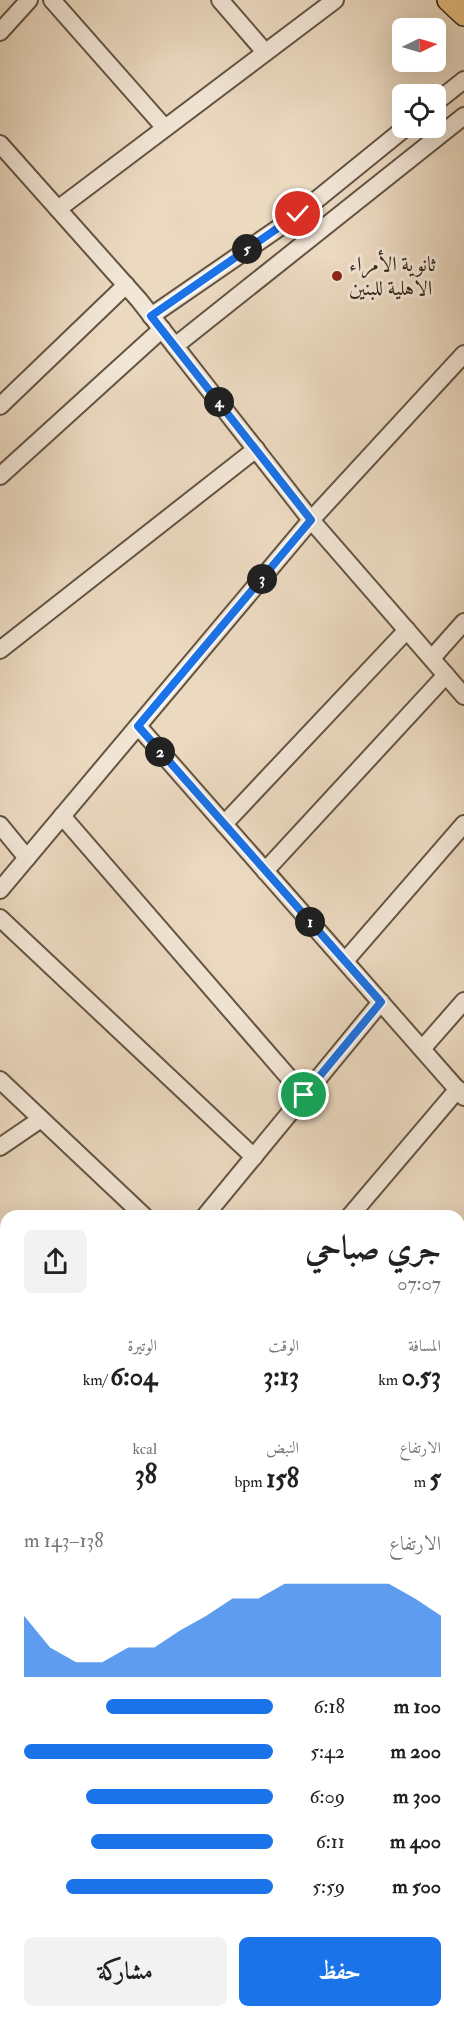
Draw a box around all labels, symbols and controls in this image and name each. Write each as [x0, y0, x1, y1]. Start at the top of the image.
north arrow [392, 18, 446, 72]
map controls [392, 18, 446, 138]
button: locate [392, 84, 446, 138]
pin [272, 188, 323, 239]
icon: check [281, 197, 314, 230]
pin: 5 [232, 234, 262, 264]
text: 5 [243, 239, 251, 259]
place label: ثانوية الأمراء الاهلية للبنين [349, 249, 437, 302]
marker: ثانوية الأمراء الاهلية للبنين [330, 269, 344, 283]
pin: 4 [204, 387, 234, 417]
text: 4 [215, 392, 223, 412]
pin: 3 [247, 564, 277, 594]
text: 3 [259, 569, 265, 589]
pin: 2 [145, 737, 175, 767]
text: 2 [156, 742, 164, 762]
pin: 1 [295, 907, 325, 937]
text: 1 [307, 912, 313, 932]
pin [278, 1069, 329, 1120]
icon: arrive [287, 1078, 320, 1111]
text: جري صباحي [305, 1228, 441, 1269]
button: share [24, 1230, 87, 1293]
text: 07:07 [397, 1271, 441, 1296]
text: الوتيرة [127, 1336, 157, 1356]
text: الوقت [268, 1336, 299, 1356]
text: المسافة [408, 1336, 441, 1356]
text: 6:04 [110, 1361, 157, 1393]
text: 3:13 [263, 1361, 299, 1393]
text: 0.53 [402, 1361, 441, 1393]
text: /km [83, 1370, 110, 1390]
text: km [378, 1370, 402, 1390]
text: النبض [266, 1438, 299, 1458]
text: الارتفاع [399, 1438, 441, 1458]
text: kcal [132, 1439, 157, 1459]
text: 38 [135, 1459, 157, 1491]
text: 158 [266, 1463, 299, 1495]
text: 5 [430, 1463, 441, 1495]
text: bpm [234, 1472, 266, 1492]
text: m [414, 1472, 430, 1492]
text: 138–143 m [24, 1528, 104, 1553]
text: الارتفاع [389, 1531, 441, 1556]
text: 6:18 [313, 1694, 345, 1719]
text: 100 m [394, 1694, 441, 1719]
text: 5:42 [310, 1739, 345, 1764]
text: 200 m [391, 1739, 441, 1764]
text: 6:09 [309, 1784, 345, 1809]
text: 300 m [393, 1784, 441, 1809]
text: 6:11 [316, 1829, 345, 1854]
text: 400 m [390, 1829, 441, 1854]
text: 5:59 [312, 1874, 345, 1899]
text: 500 m [392, 1874, 441, 1899]
button: مشاركة [24, 1937, 227, 2006]
button: حفظ [239, 1937, 441, 2006]

